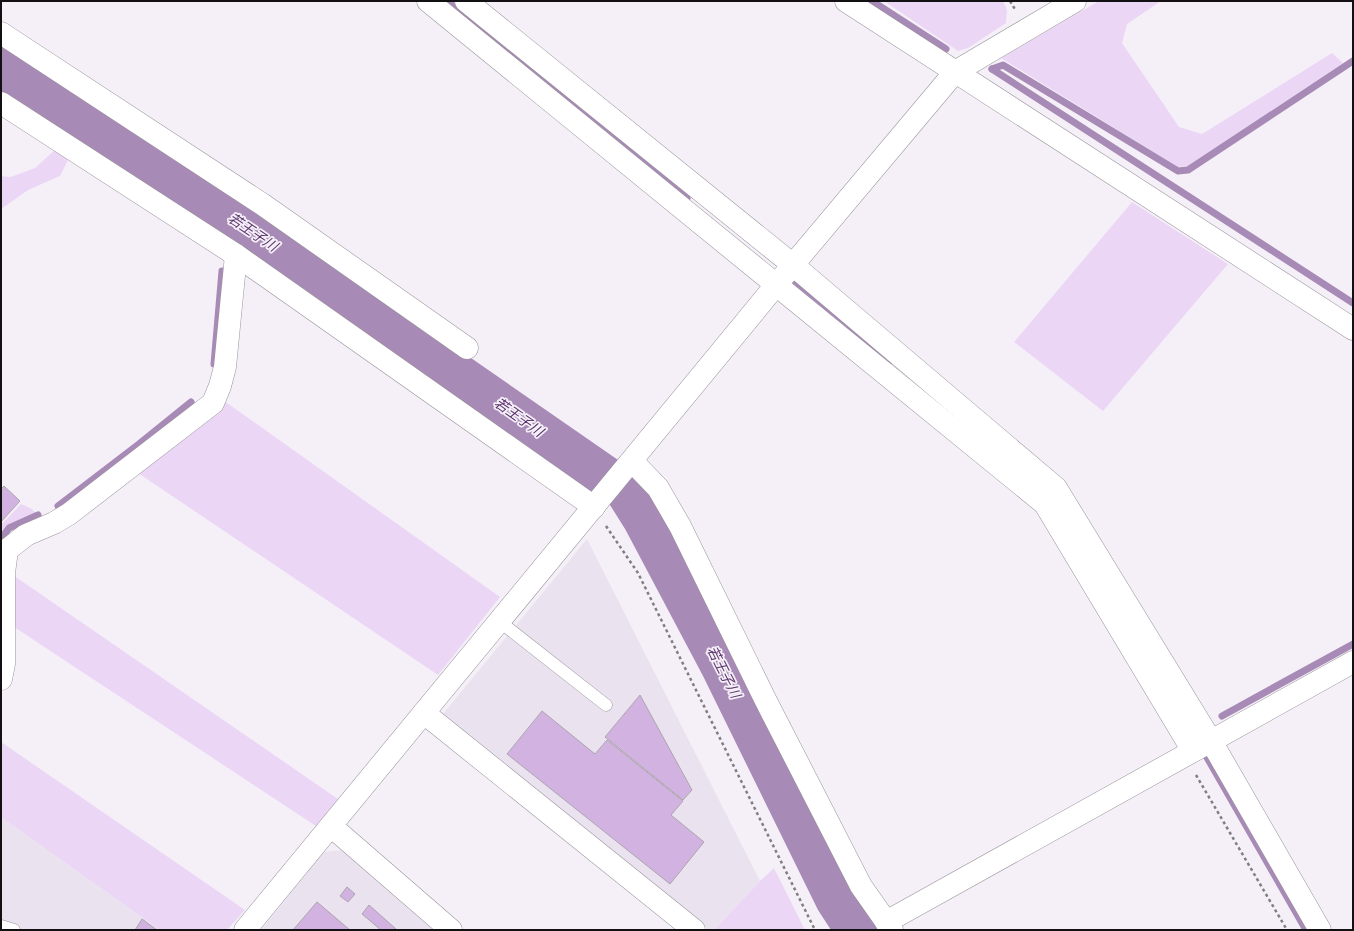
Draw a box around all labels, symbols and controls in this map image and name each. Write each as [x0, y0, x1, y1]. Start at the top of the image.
water label: 若王子川 [225, 209, 283, 256]
water label: 若王子川 [491, 394, 549, 442]
water label: 若王子川 [703, 643, 746, 703]

